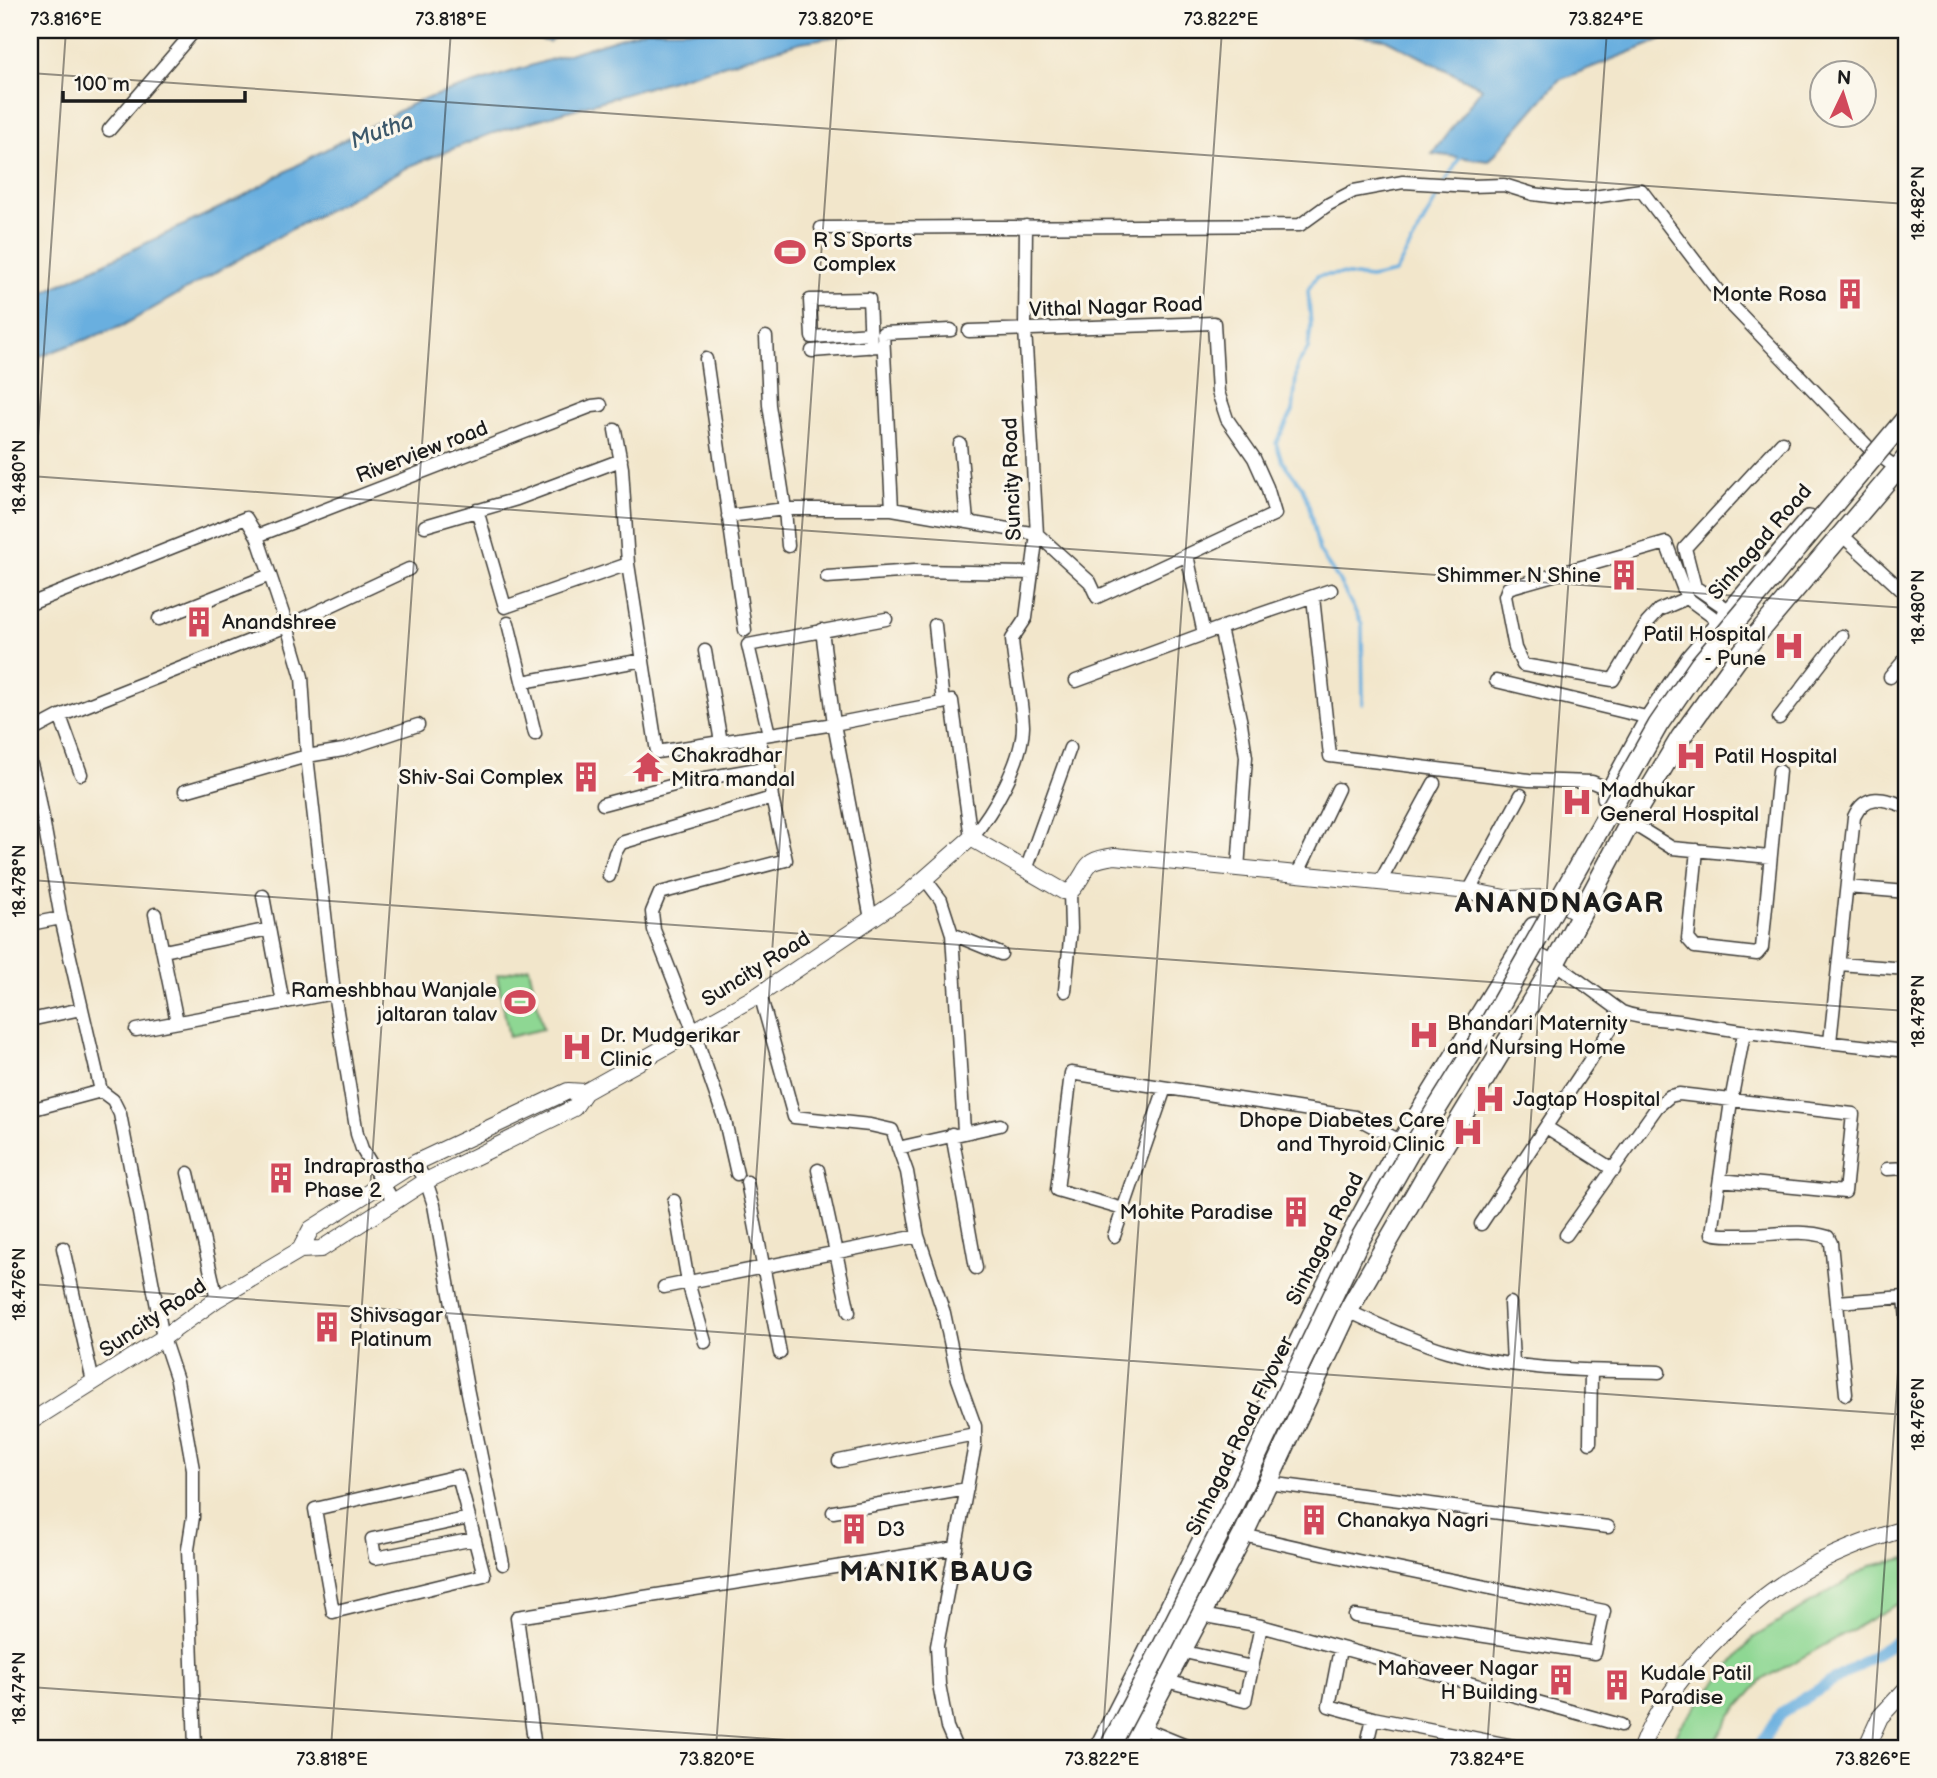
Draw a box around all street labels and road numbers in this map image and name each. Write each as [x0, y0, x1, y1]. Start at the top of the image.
street label: Vithal Nagar Road [1029, 291, 1203, 323]
street label: Riverview road [353, 415, 491, 489]
street label: Suncity Road [997, 417, 1027, 541]
street label: Sinhagad Road [1703, 479, 1817, 605]
street label: Suncity Road [697, 926, 815, 1012]
street label: Sinhagad Road [1281, 1169, 1369, 1309]
street label: Suncity Road [95, 1273, 211, 1363]
street label: Sinhagad Road Flyover [1181, 1332, 1299, 1540]

